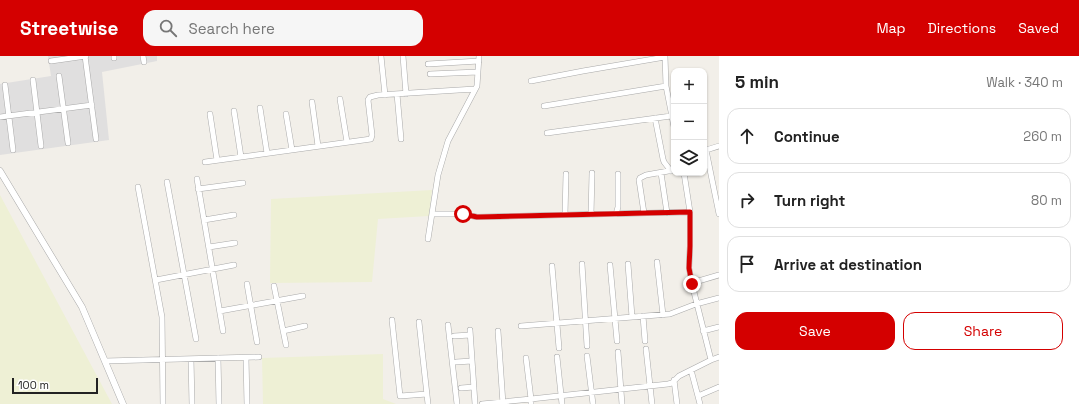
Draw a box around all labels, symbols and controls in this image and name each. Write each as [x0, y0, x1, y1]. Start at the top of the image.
search box [143, 10, 423, 46]
text: Streetwise [20, 16, 119, 41]
icon: search [157, 17, 179, 39]
text: Search here [189, 19, 275, 38]
text: Map [876, 19, 906, 37]
text: Directions [928, 19, 996, 37]
text: Saved [1018, 19, 1059, 37]
map controls [671, 68, 707, 176]
button: + [671, 68, 707, 104]
text: 5 min [735, 71, 779, 93]
text: Walk · 340 m [986, 74, 1063, 91]
button: − [671, 104, 707, 140]
icon: ahead [736, 125, 758, 147]
text: Continue [774, 127, 840, 146]
text: 260 m [1023, 128, 1062, 145]
button: layers [671, 140, 707, 176]
icon: right [736, 189, 758, 211]
text: Turn right [774, 191, 845, 210]
text: 80 m [1031, 192, 1062, 209]
route start [454, 205, 472, 223]
icon: arrive [736, 253, 758, 275]
text: Arrive at destination [774, 255, 922, 274]
route end [683, 275, 701, 293]
button: Save [735, 312, 895, 350]
button: Share [903, 312, 1063, 350]
scale bar [12, 376, 98, 395]
text: 100 m [18, 378, 49, 392]

